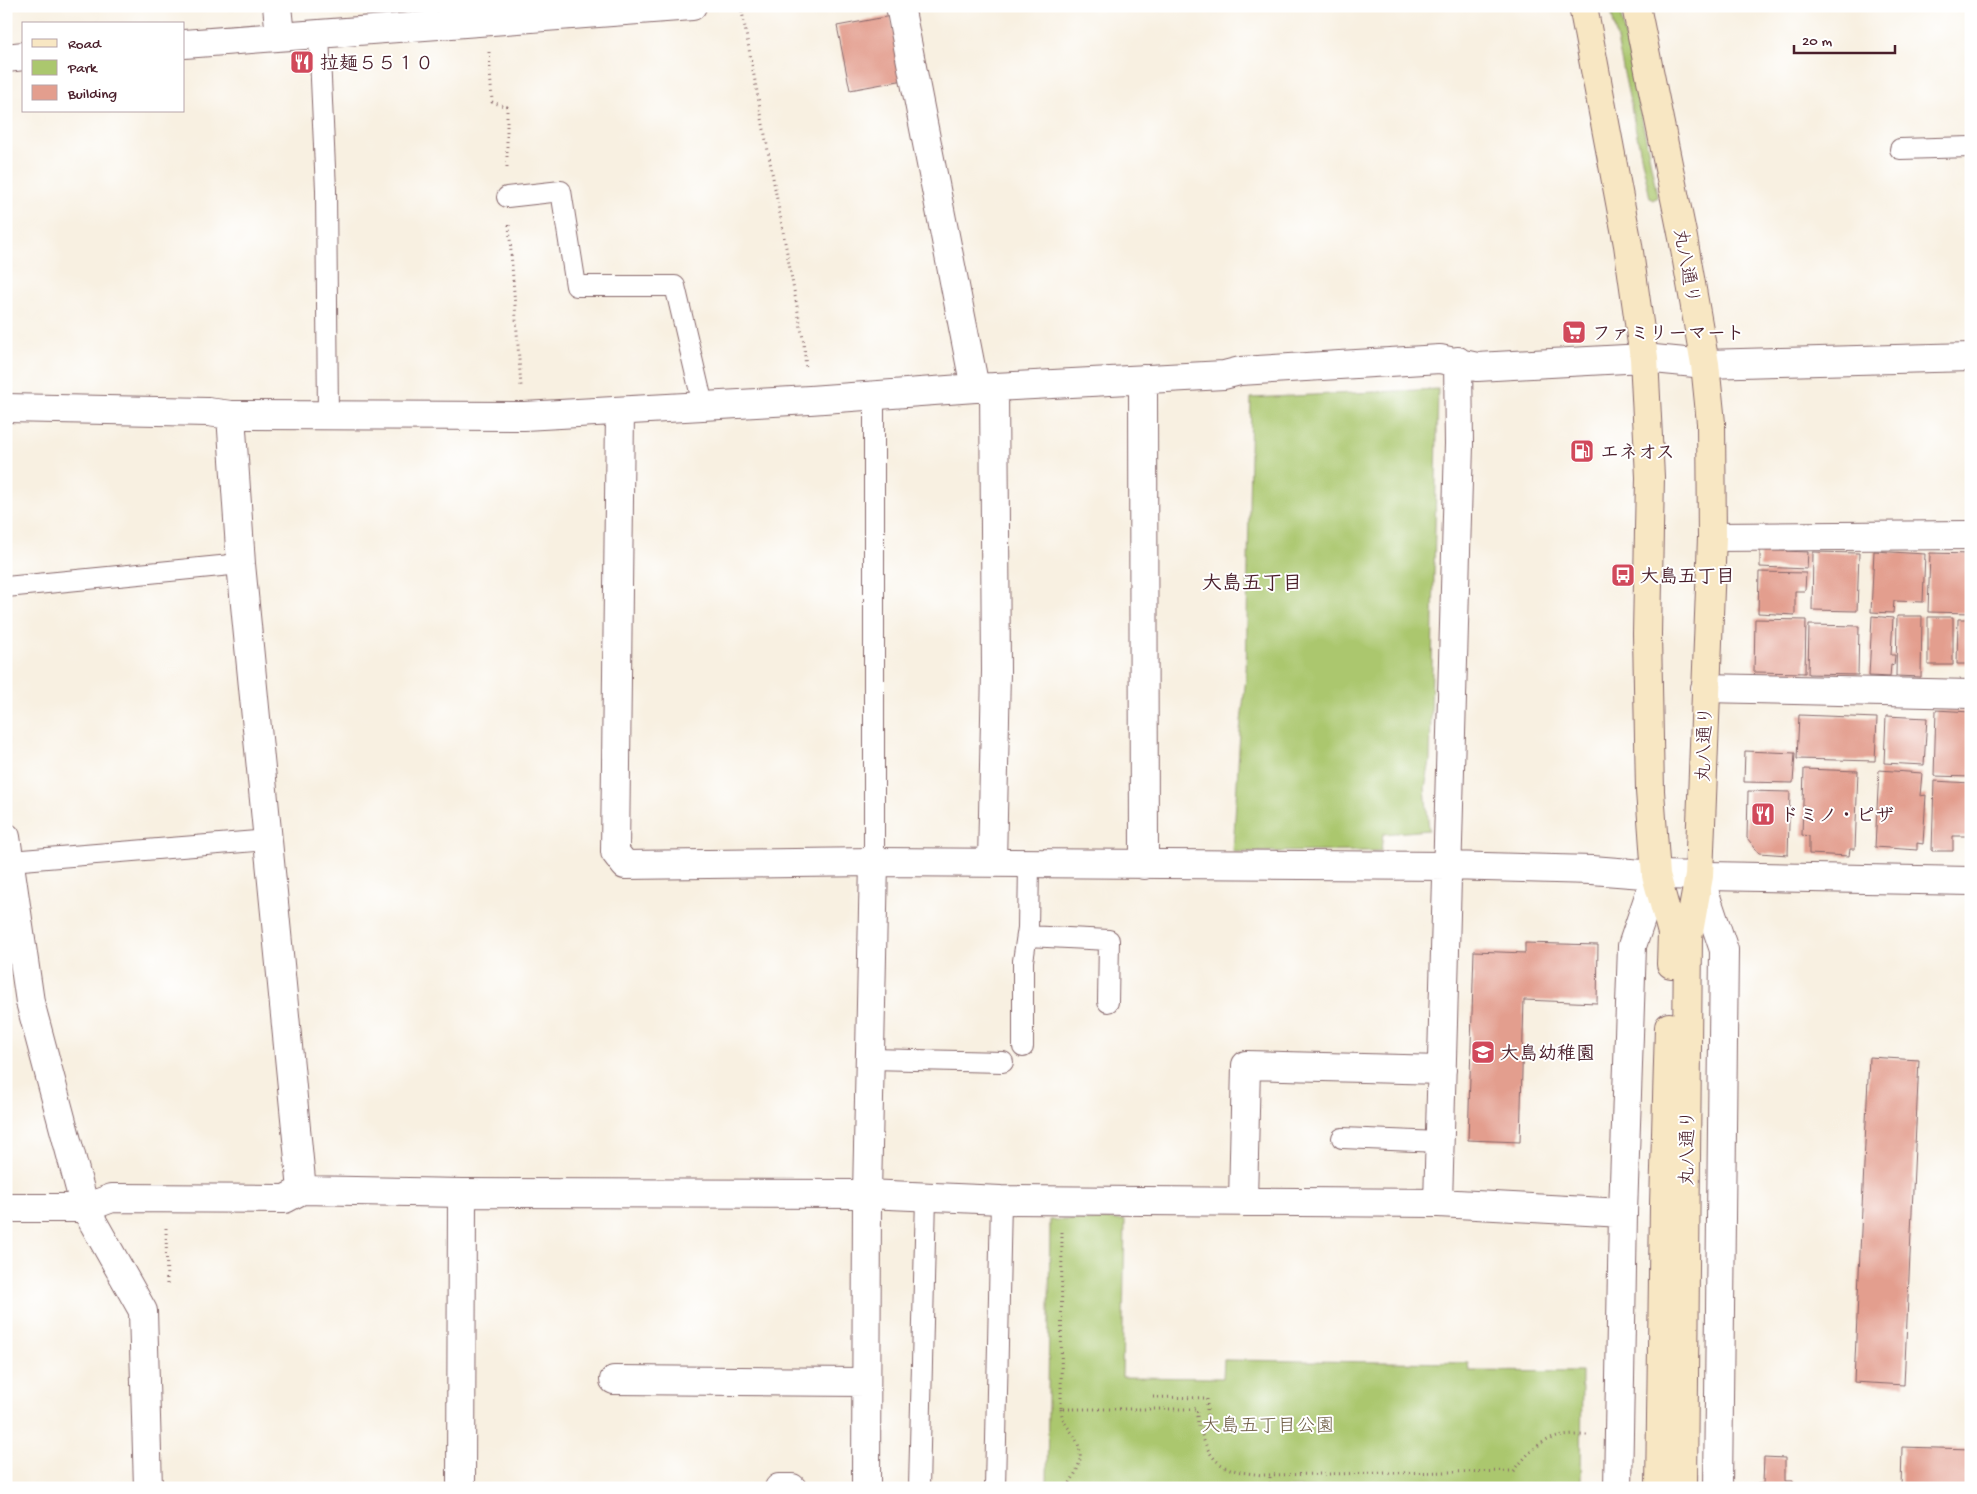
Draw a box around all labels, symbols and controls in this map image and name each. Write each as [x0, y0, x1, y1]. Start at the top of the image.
legend [22, 22, 185, 112]
scale bar [1794, 22, 1896, 54]
text: 20 m [1802, 33, 1832, 51]
text: Road [68, 36, 102, 54]
restaurant icon: 拉麺５５１０ [289, 49, 315, 75]
place label: 拉麺５５１０ [320, 53, 434, 77]
text: Park [67, 60, 98, 78]
text: Building [67, 86, 117, 104]
street label: 丸八通り [1667, 227, 1702, 306]
supermarket icon: ファミリーマート [1561, 319, 1587, 345]
place label: ファミリーマート [1592, 324, 1745, 347]
fuel station icon: エネオス [1569, 438, 1595, 464]
place label: エネオス [1600, 443, 1675, 466]
bus stop icon: 大島五丁目 [1610, 562, 1636, 588]
place label: 大島五丁目 [1640, 566, 1735, 590]
district label: 大島五丁目 [1202, 572, 1302, 597]
street label: 丸八通り [1694, 706, 1719, 783]
restaurant icon: ドミノ・ピザ [1750, 801, 1776, 827]
place label: ドミノ・ピザ [1780, 806, 1894, 829]
school or university icon: 大島幼稚園 [1470, 1039, 1496, 1065]
place label: 大島幼稚園 [1500, 1043, 1595, 1067]
street label: 丸八通り [1677, 1110, 1702, 1186]
park label: 大島五丁目公園 [1201, 1415, 1335, 1439]

